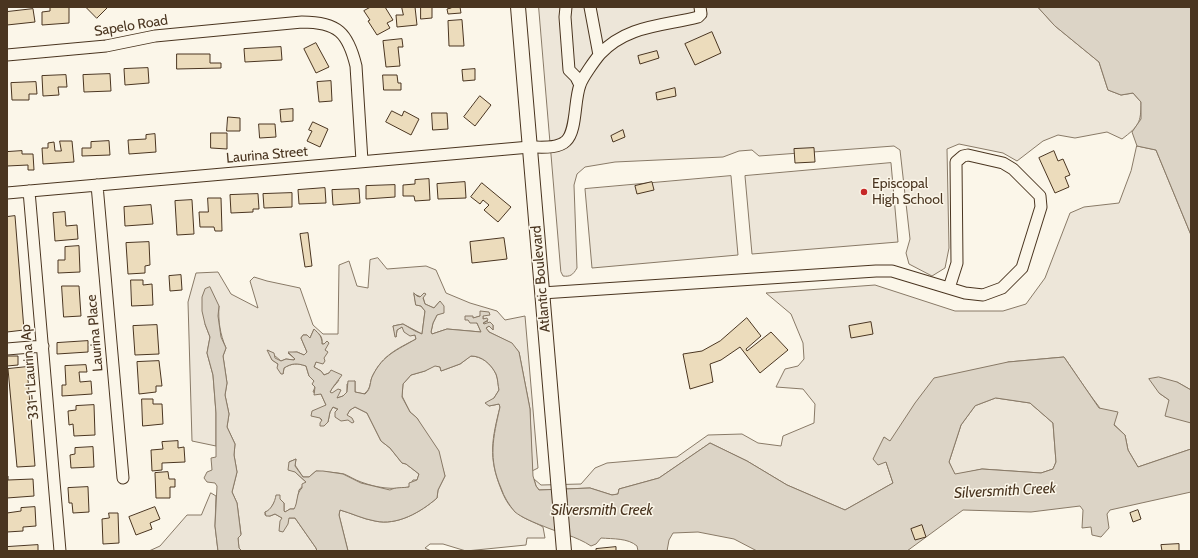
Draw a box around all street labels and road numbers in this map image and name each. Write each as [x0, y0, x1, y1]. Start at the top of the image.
street label: Sapelo Road [93, 12, 169, 40]
street label: Laurina Street [225, 143, 309, 167]
street label: Atlantic Boulevard [528, 225, 554, 333]
street label: Laurina Place [83, 294, 107, 372]
street label: 331-1 Laurina Ap [17, 324, 43, 420]

